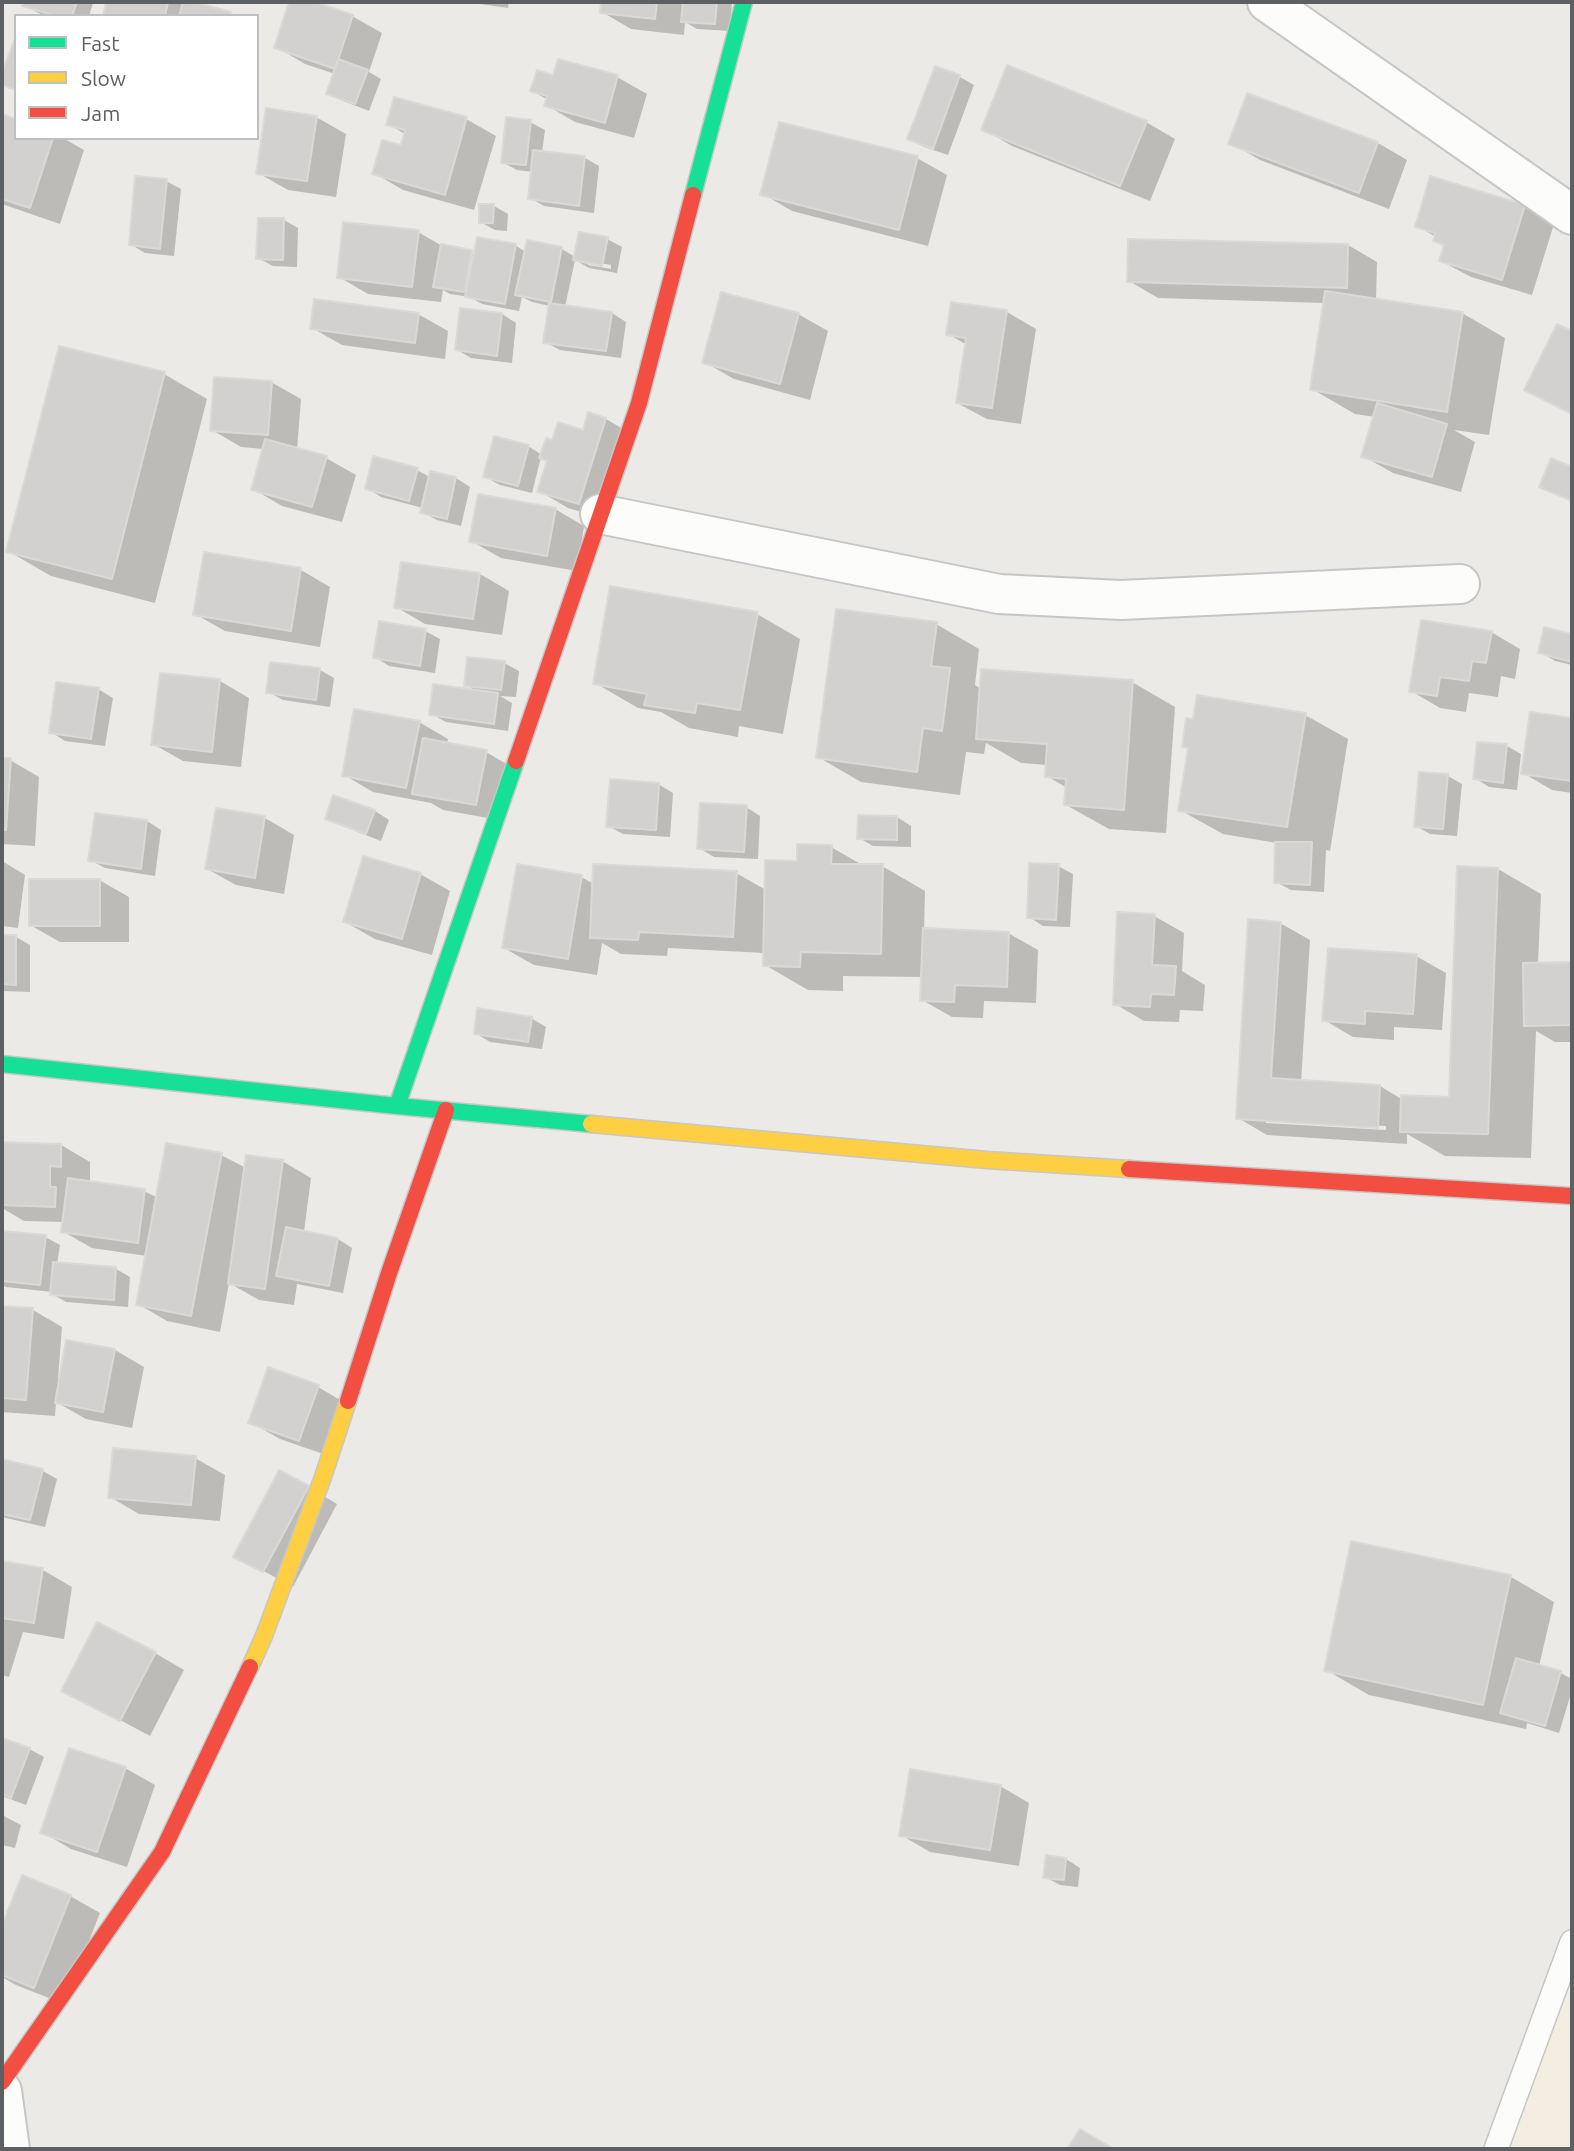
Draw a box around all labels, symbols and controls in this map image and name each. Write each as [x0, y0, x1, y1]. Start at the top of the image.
legend [14, 14, 259, 140]
text: Fast [81, 31, 119, 55]
text: Slow [81, 66, 126, 90]
text: Jam [81, 101, 120, 125]

